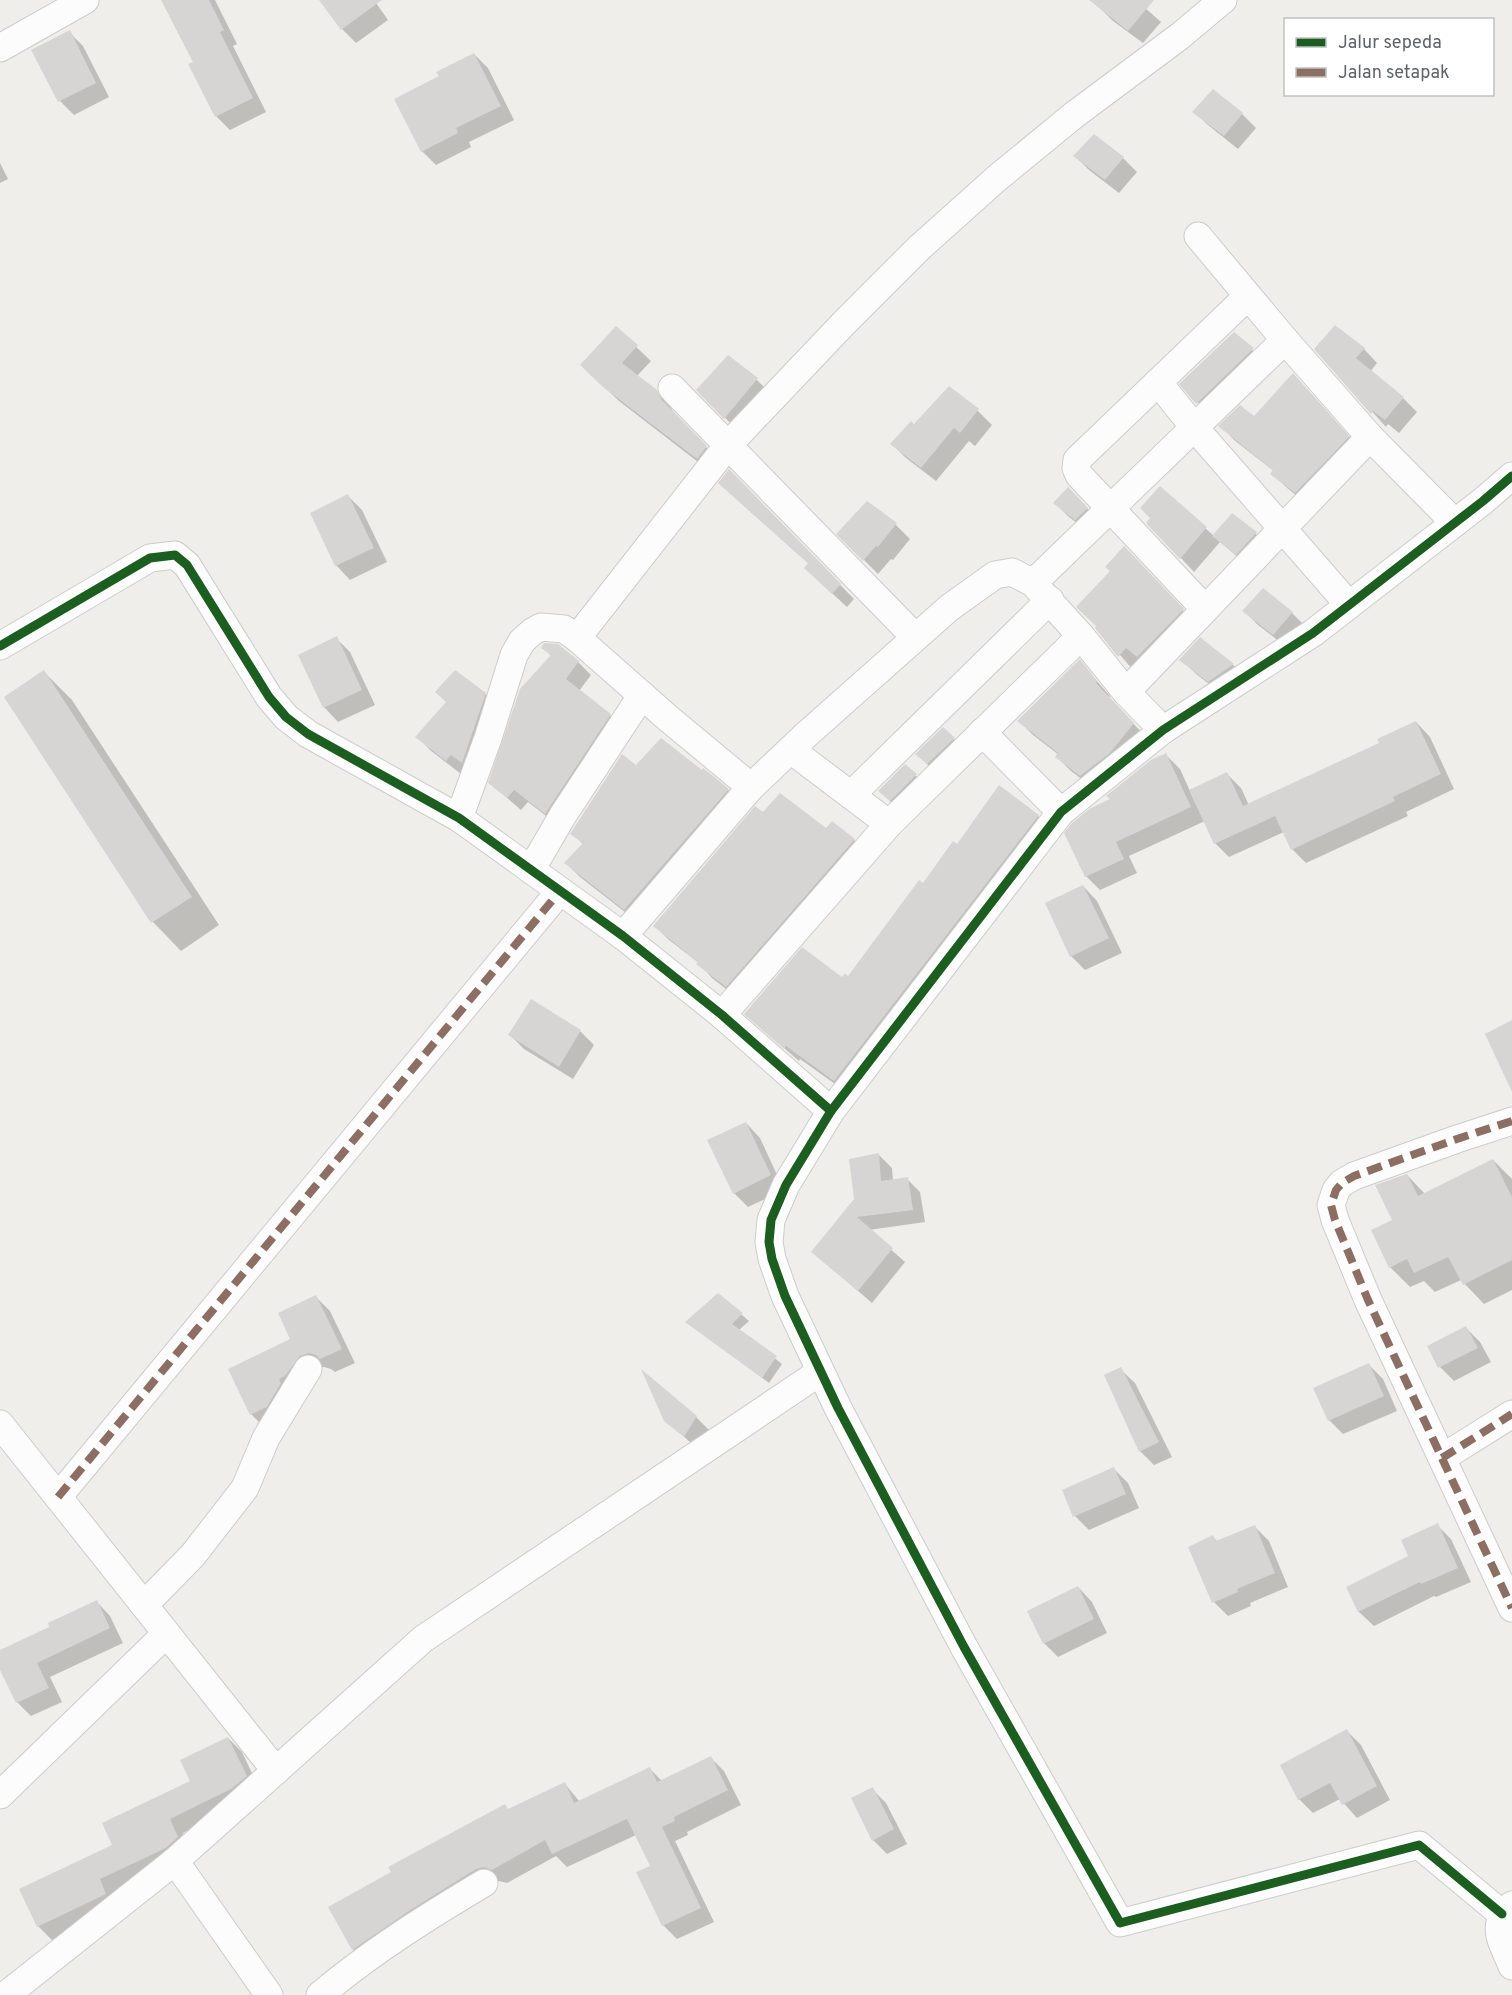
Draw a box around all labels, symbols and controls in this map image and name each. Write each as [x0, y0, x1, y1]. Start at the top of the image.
legend [1284, 18, 1494, 96]
text: Jalur sepeda [1338, 32, 1442, 55]
text: Jalan setapak [1338, 62, 1450, 85]

